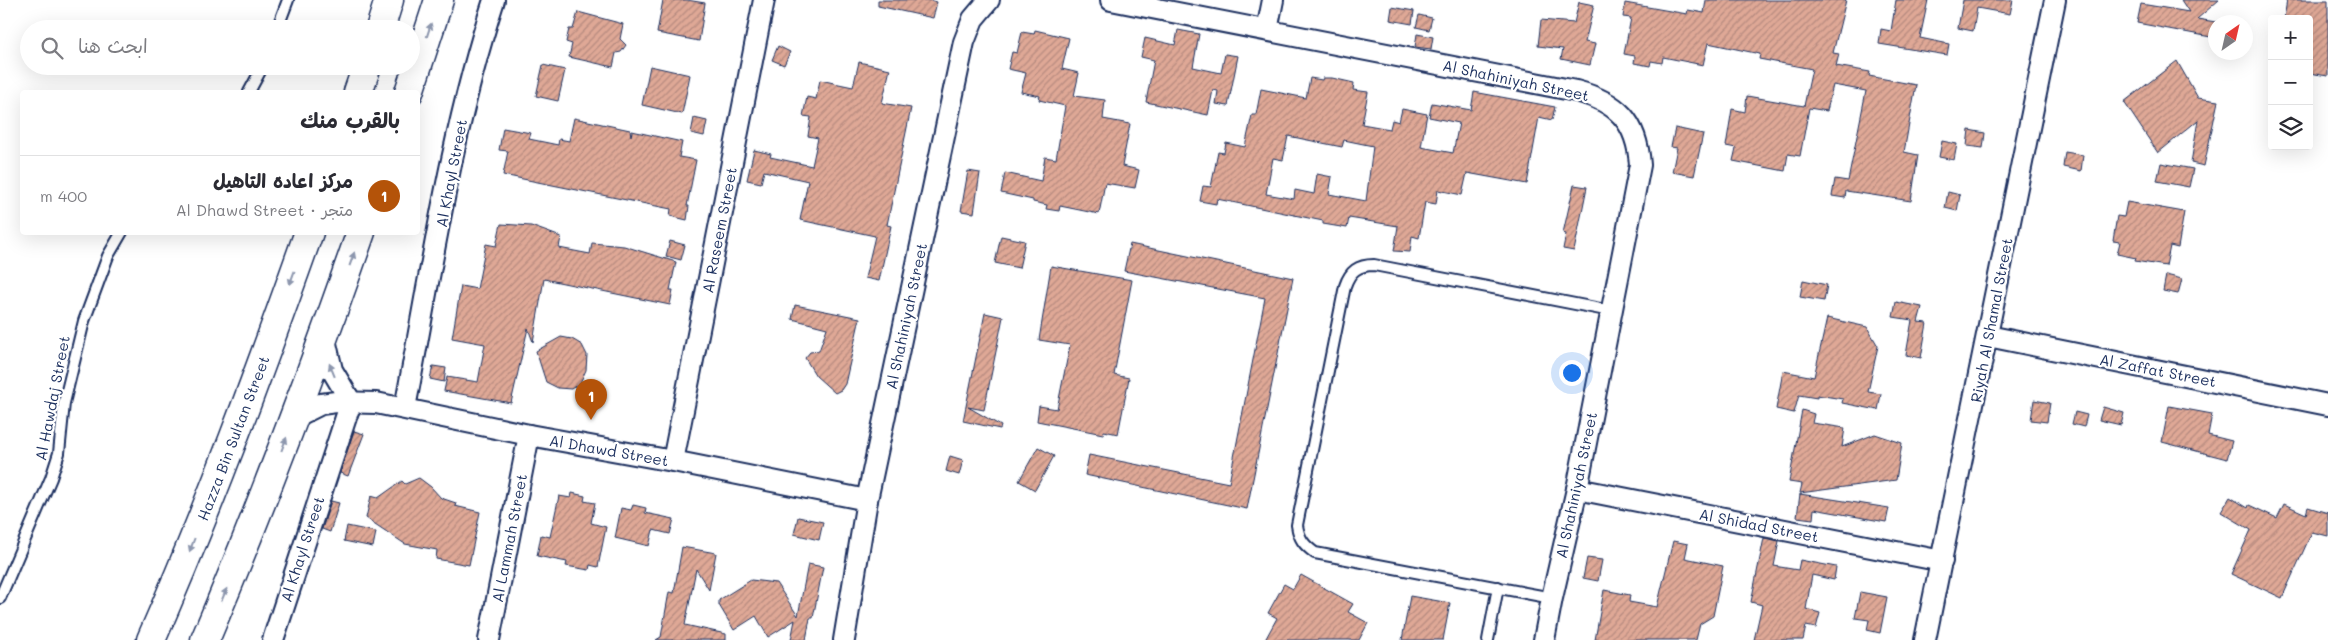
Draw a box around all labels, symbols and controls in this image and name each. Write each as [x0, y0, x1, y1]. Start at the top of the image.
north arrow [2208, 15, 2253, 60]
map controls [2268, 15, 2313, 150]
button: + [2268, 15, 2313, 60]
search box [20, 20, 420, 75]
one-way arrow [426, 22, 433, 37]
text: ابحث هنا [78, 33, 148, 58]
icon: search [38, 34, 66, 62]
street label: Al Shahiniyah Street [1441, 55, 1591, 105]
button: − [2268, 60, 2313, 105]
button: layers [2268, 105, 2313, 150]
text: بالقرب منك [300, 106, 400, 133]
street label: Al Khayl Street [431, 117, 471, 229]
street label: Al Raseem Street [697, 165, 741, 295]
text: مركز اعاده التاهيل [213, 168, 353, 193]
text: 400 m [40, 185, 87, 206]
text: 1 [380, 185, 388, 206]
text: متجر · Al Dhawd Street [176, 199, 353, 220]
street label: Riyah Al Shamal Street [1965, 236, 2017, 404]
street label: Al Shahiniyah Street [881, 241, 931, 391]
one-way arrow [348, 251, 356, 266]
one-way arrow [288, 271, 296, 286]
street label: Al Hawdaj Street [30, 334, 74, 462]
street label: Al Zaffat Street [2098, 349, 2218, 391]
street label: Hazza Bin Sultan Street [192, 353, 274, 523]
your location [1559, 360, 1585, 386]
one-way arrow [328, 363, 336, 377]
pin: 1 [575, 379, 607, 420]
street label: Al Shahiniyah Street [1551, 410, 1601, 560]
street label: Al Dhawd Street [548, 430, 670, 470]
one-way arrow [280, 436, 288, 451]
street label: Al Lammah Street [487, 472, 531, 604]
street label: Al Khayl Street [275, 494, 329, 604]
street label: Al Shidad Street [1698, 504, 1820, 546]
one-way arrow [188, 538, 196, 553]
one-way arrow [221, 588, 229, 602]

